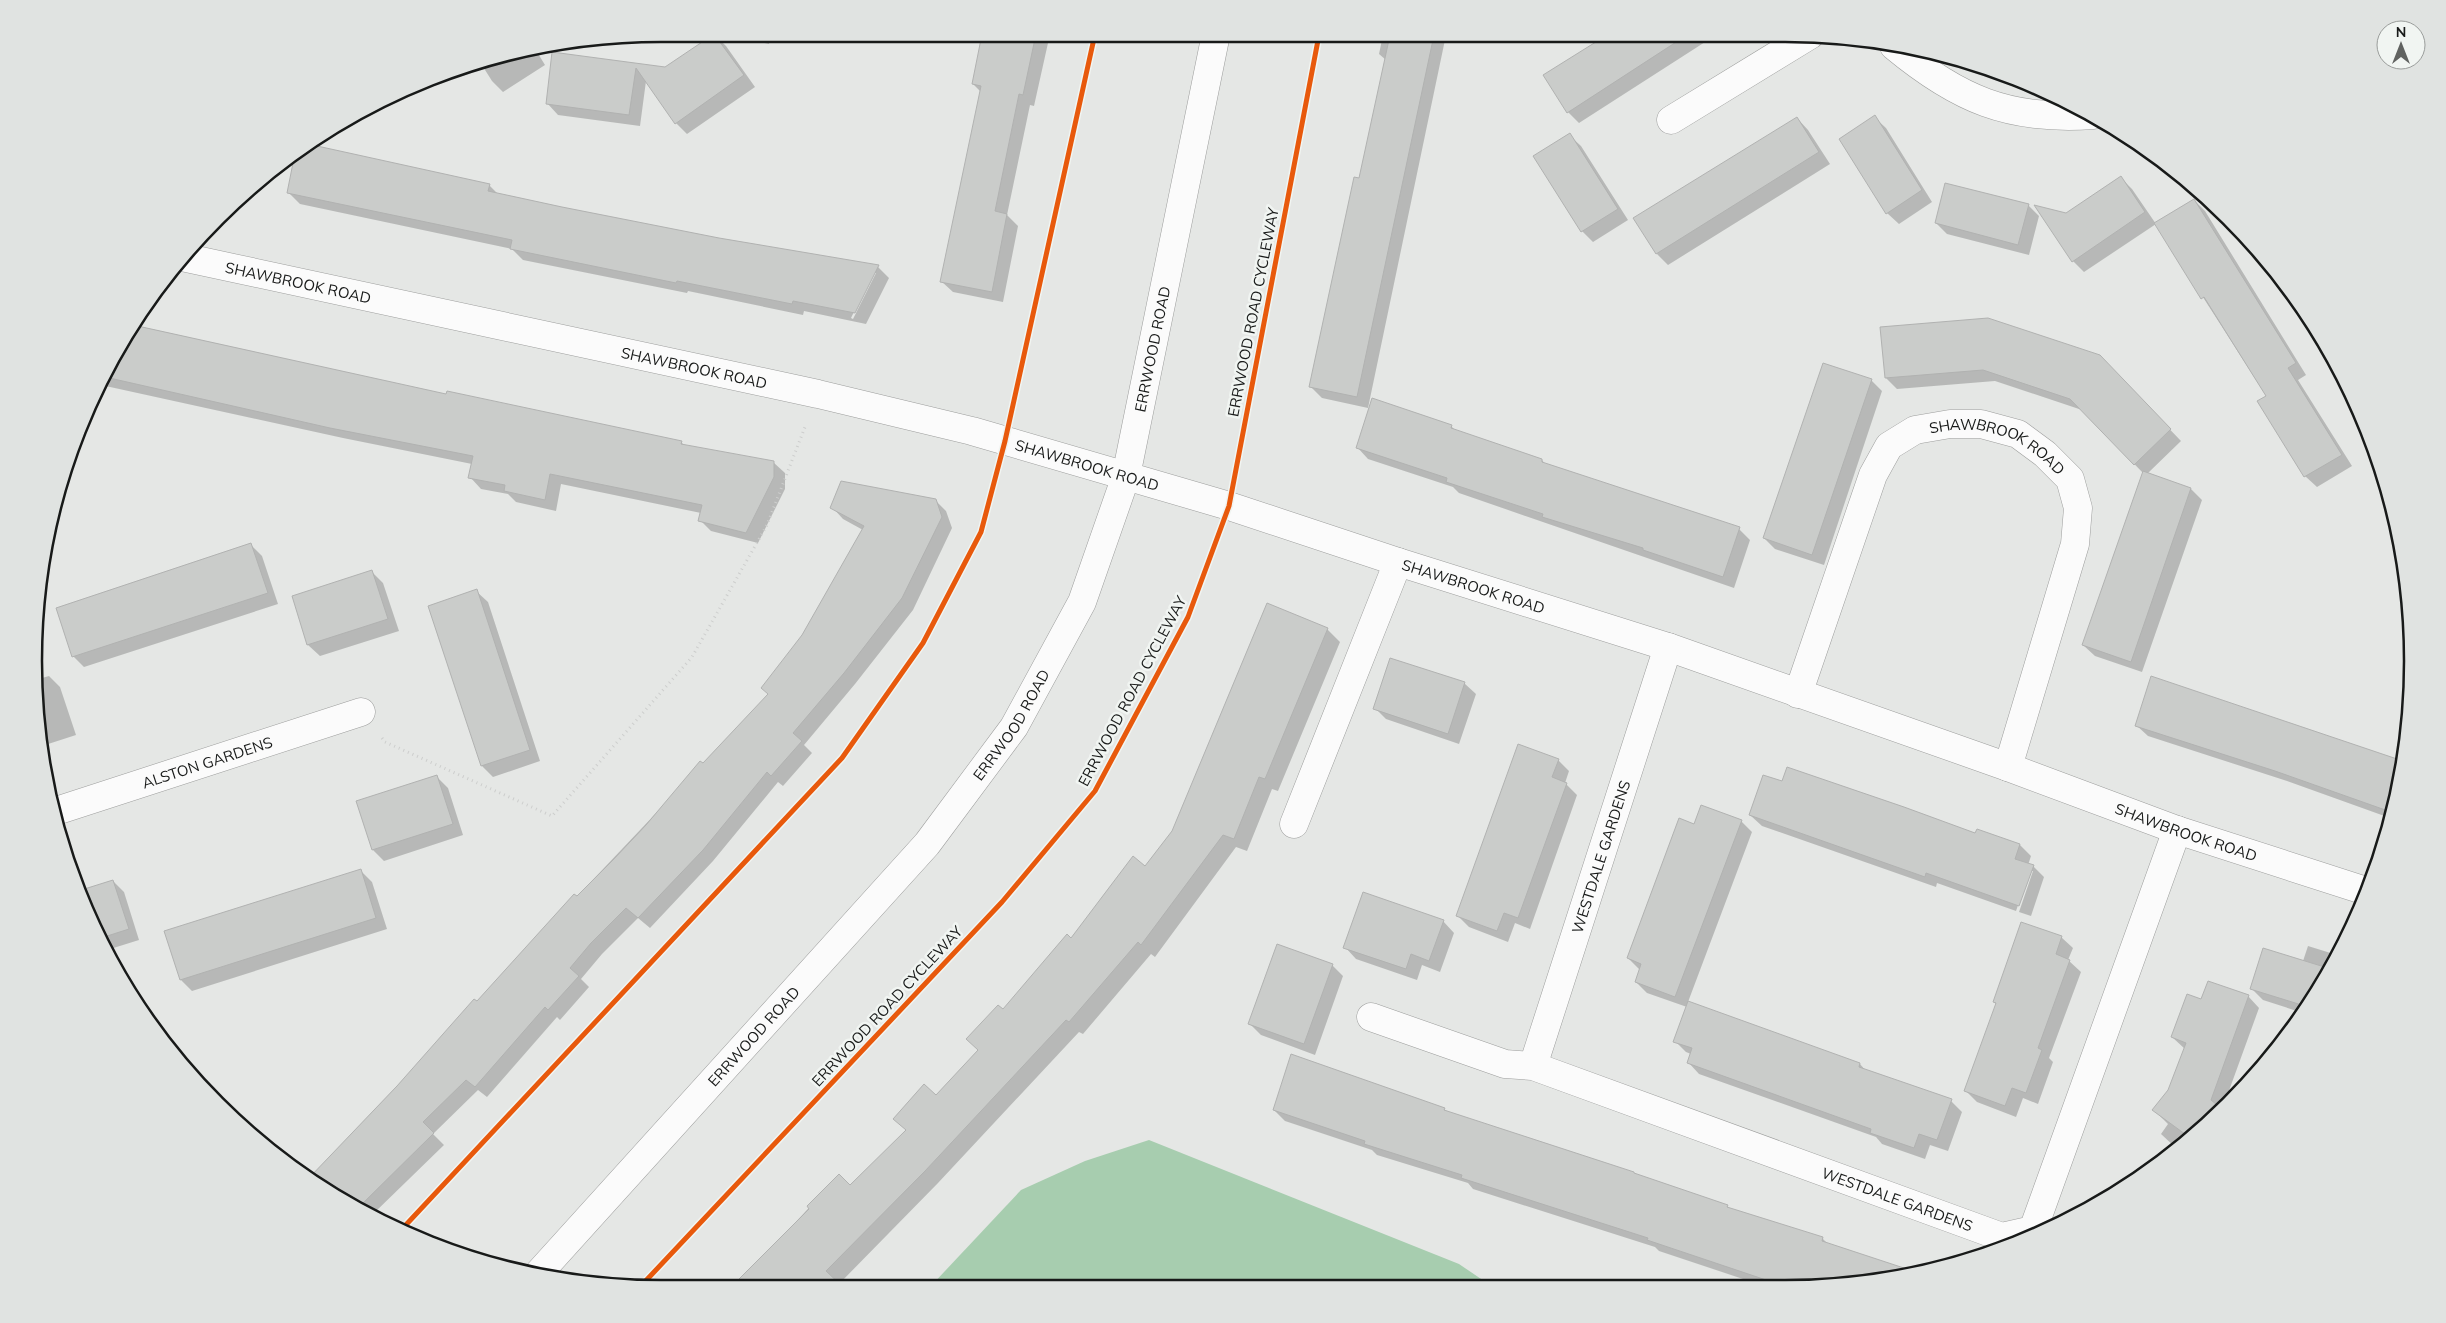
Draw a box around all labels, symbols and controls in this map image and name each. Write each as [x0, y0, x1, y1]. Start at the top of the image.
north arrow [2376, 20, 2426, 70]
text: N [2396, 23, 2406, 41]
street label: ERRWOOD ROAD CYCLEWAY [1223, 205, 1283, 418]
street label: SHAWBROOK ROAD [224, 257, 373, 307]
street label: ERRWOOD ROAD [1130, 284, 1174, 414]
street label: SHAWBROOK ROAD [619, 342, 769, 392]
street label: SHAWBROOK ROAD [1928, 414, 2069, 478]
street label: SHAWBROOK ROAD [1013, 435, 1161, 495]
street label: SHAWBROOK ROAD [1400, 554, 1547, 617]
street label: ERRWOOD ROAD CYCLEWAY [1074, 592, 1191, 789]
street label: ERRWOOD ROAD [968, 666, 1053, 784]
street label: ALSTON GARDENS [139, 732, 275, 792]
street label: WESTDALE GARDENS [1567, 778, 1634, 935]
street label: SHAWBROOK ROAD [2113, 798, 2260, 865]
street label: ERRWOOD ROAD CYCLEWAY [808, 921, 967, 1090]
street label: ERRWOOD ROAD [703, 982, 803, 1090]
street label: WESTDALE GARDENS [1819, 1163, 1976, 1235]

